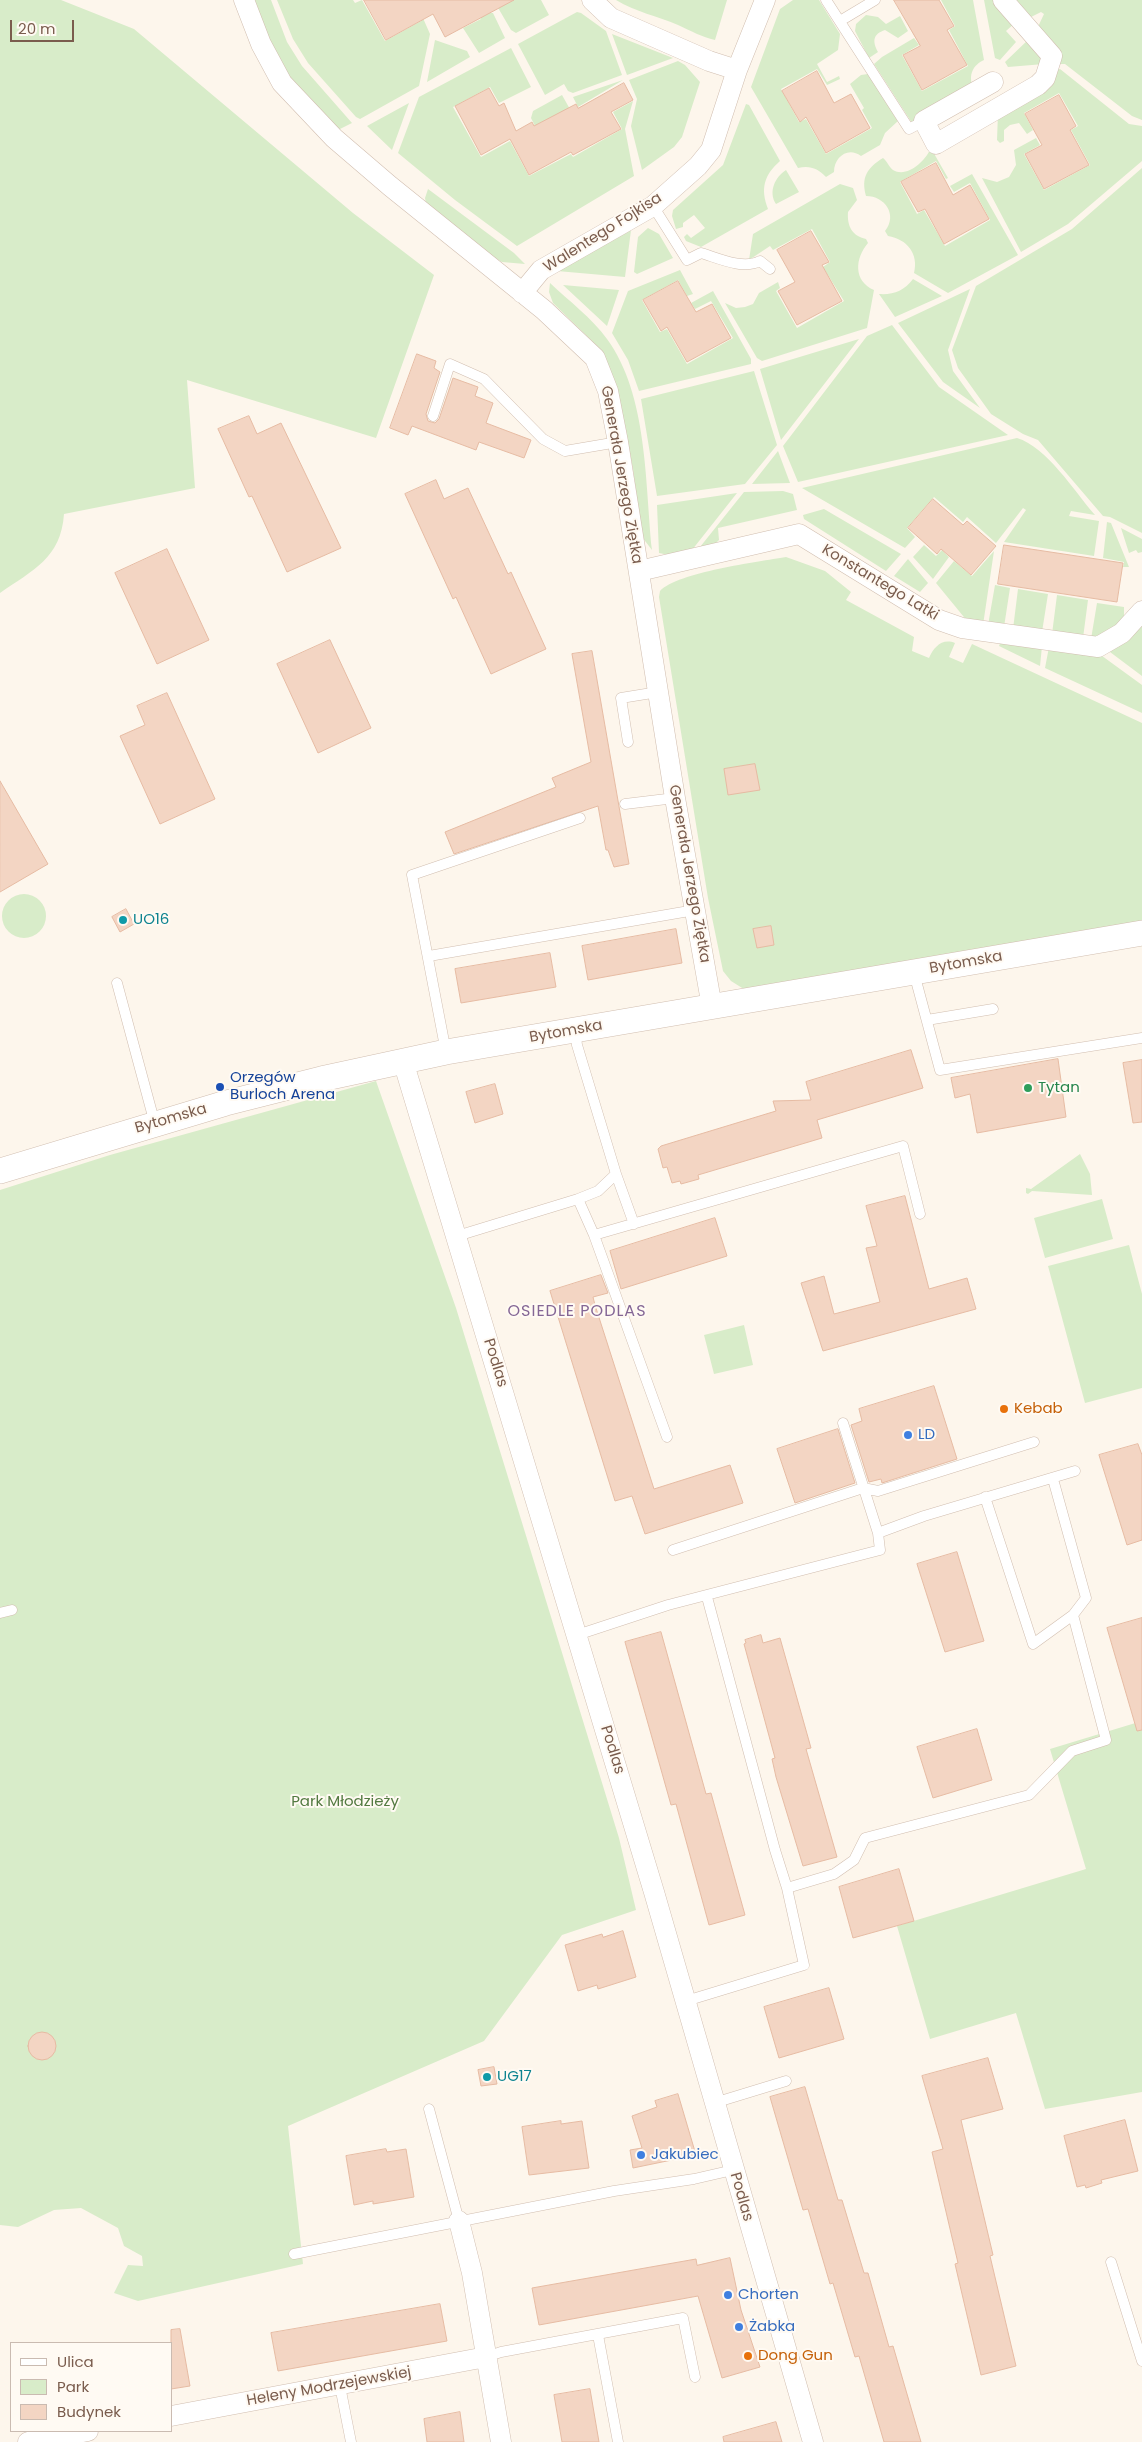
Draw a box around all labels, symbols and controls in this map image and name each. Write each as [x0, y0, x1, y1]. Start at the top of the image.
scale bar [12, 10, 76, 42]
text: 20 m [18, 18, 56, 39]
street label: Walentego Fojkisa [541, 189, 665, 277]
street label: Generała Jerzego Ziętka [596, 384, 646, 566]
street label: Konstantego Latki [818, 541, 942, 625]
street label: Generała Jerzego Ziętka [664, 783, 714, 965]
place label: UO16 [133, 911, 169, 929]
marker: UO16 [117, 914, 129, 926]
street label: Bytomska [928, 948, 1004, 978]
street label: Bytomska [528, 1017, 604, 1047]
place label: Orzegów Burloch Arena [230, 1069, 335, 1104]
place label: Tytan [1038, 1079, 1080, 1097]
marker: Orzegów Burloch Arena [214, 1081, 226, 1093]
marker: Tytan [1022, 1082, 1034, 1094]
street label: Bytomska [133, 1100, 209, 1138]
district label: OSIEDLE PODLAS [506, 1302, 648, 1322]
street label: Podlas [479, 1336, 511, 1390]
place label: Kebab [1014, 1400, 1063, 1418]
marker: Kebab [998, 1403, 1010, 1415]
place label: LD [918, 1426, 935, 1444]
marker: LD [902, 1429, 914, 1441]
street label: Podlas [596, 1723, 628, 1777]
park label: Park Młodzieży [291, 1793, 399, 1811]
place label: UG17 [497, 2068, 532, 2086]
marker: UG17 [481, 2071, 493, 2083]
place label: Jakubiec [651, 2146, 719, 2164]
marker: Jakubiec [635, 2149, 647, 2161]
street label: Podlas [725, 2170, 757, 2224]
place label: Chorten [738, 2286, 799, 2304]
marker: Chorten [722, 2289, 734, 2301]
place label: Żabka [749, 2318, 795, 2336]
marker: Żabka [733, 2321, 745, 2333]
legend [10, 2342, 172, 2432]
place label: Dong Gun [758, 2347, 833, 2365]
marker: Dong Gun [742, 2350, 754, 2362]
text: Ulica [57, 2351, 94, 2372]
street label: Heleny Modrzejewskiej [245, 2364, 413, 2410]
text: Park [57, 2376, 89, 2397]
text: Budynek [57, 2401, 121, 2422]

